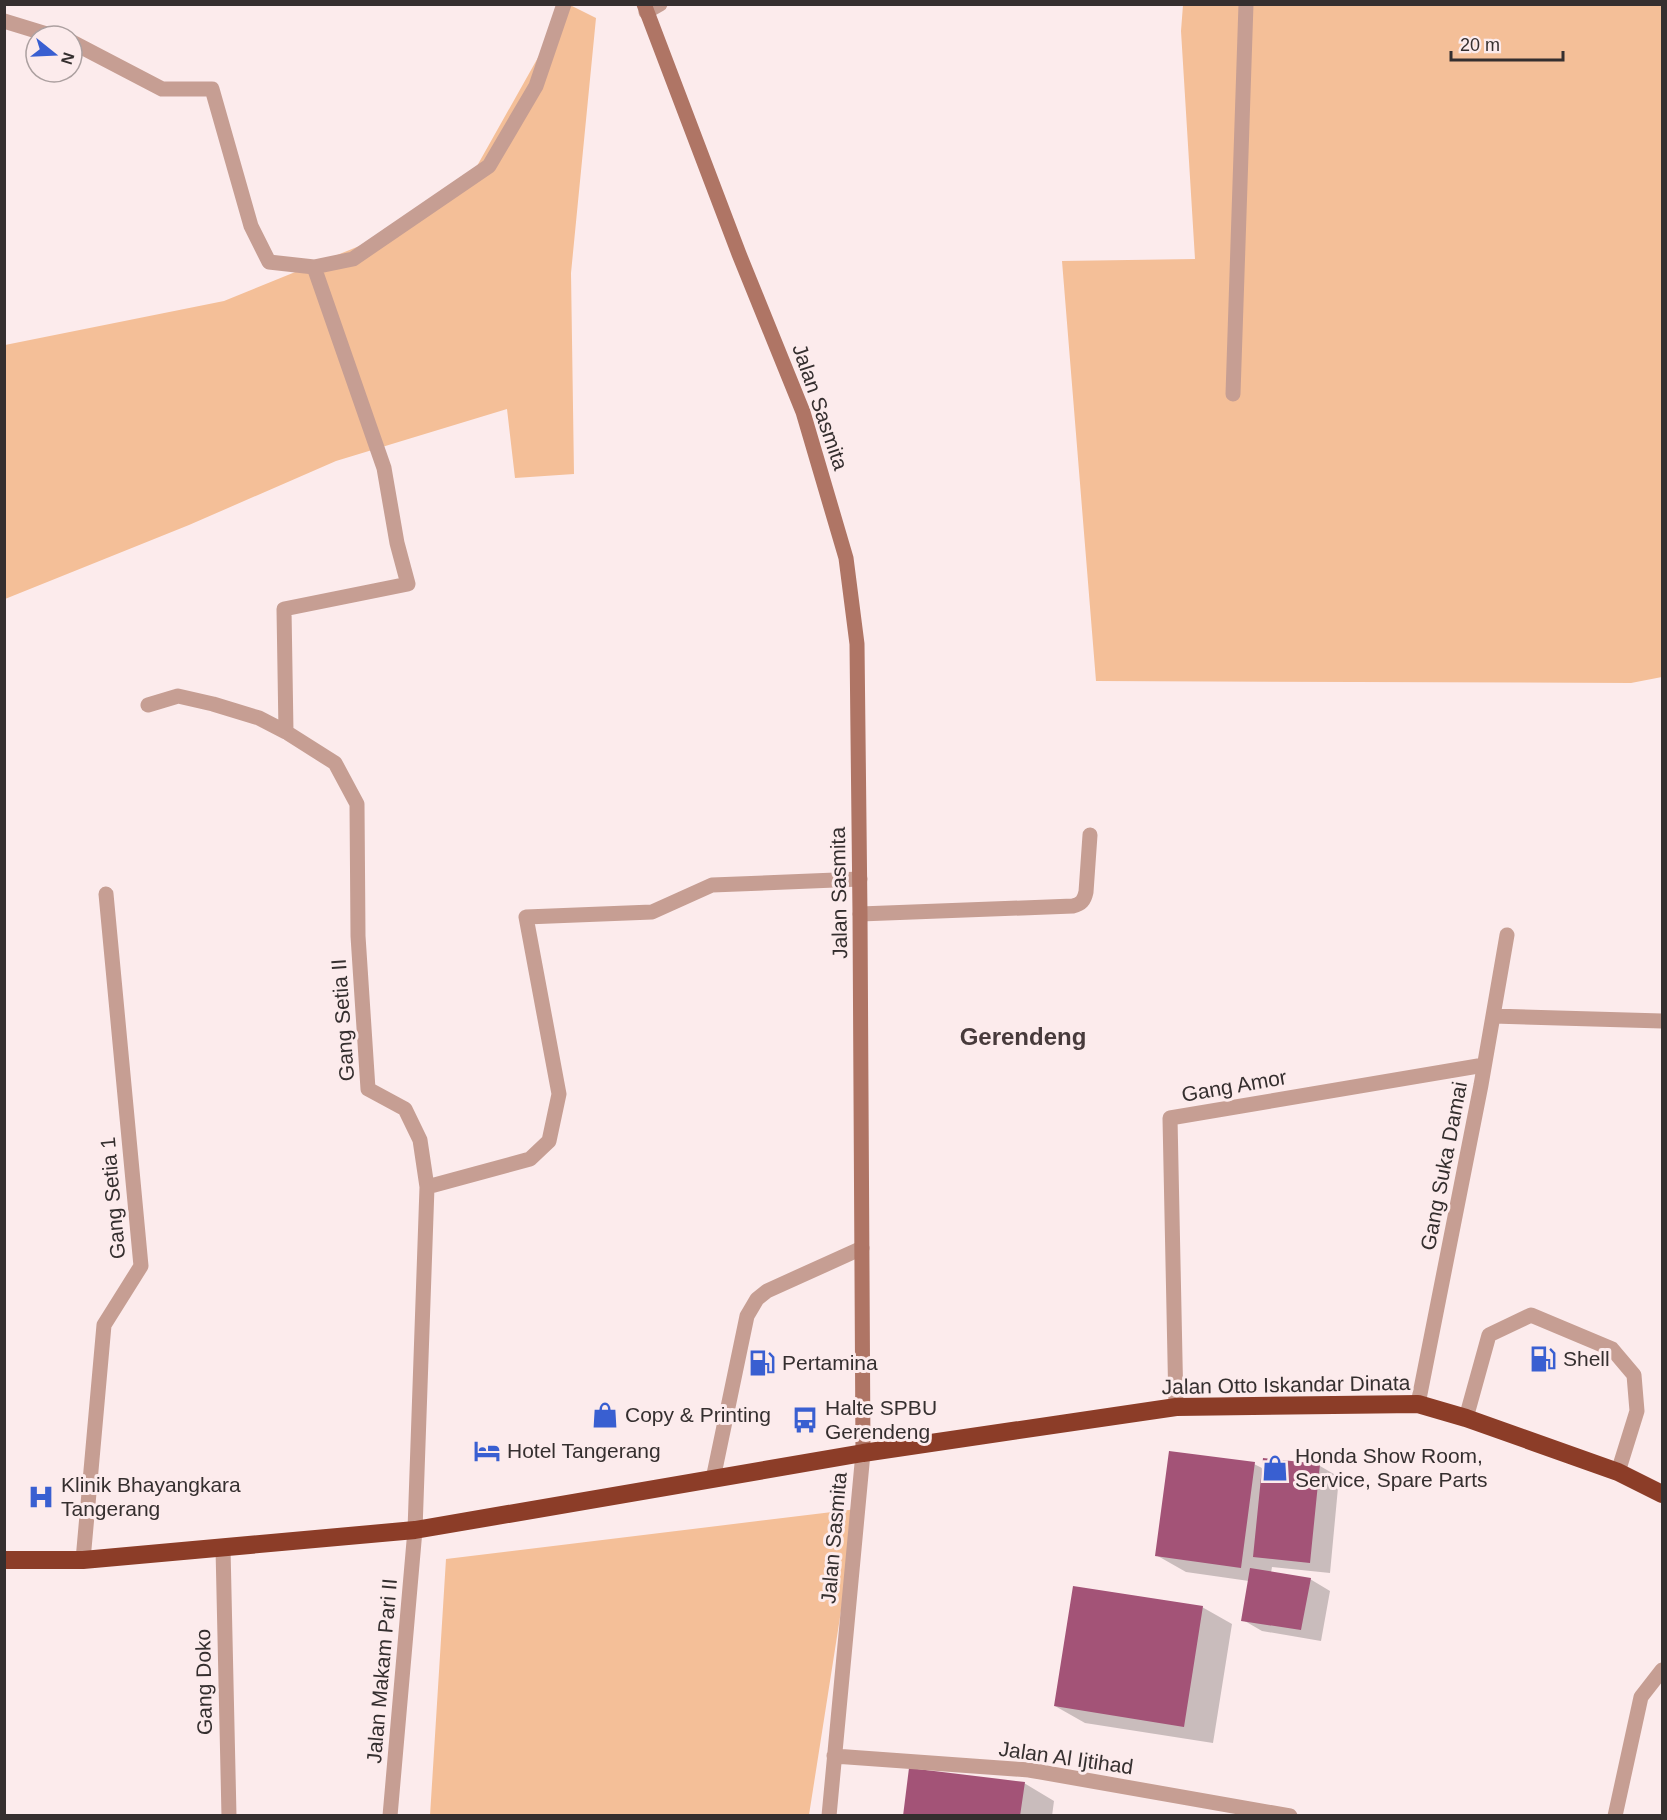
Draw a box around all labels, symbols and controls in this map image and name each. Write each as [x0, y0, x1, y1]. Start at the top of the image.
north arrow [24, 24, 84, 84]
scale bar [1451, 24, 1564, 62]
text: 20 m [1460, 35, 1500, 55]
text: N [58, 50, 78, 67]
street label: Jalan Sasmita [788, 341, 853, 473]
street label: Jalan Sasmita [826, 827, 851, 959]
street label: Gang Setia II [327, 958, 358, 1082]
district label: Gerendeng [960, 1023, 1086, 1050]
street label: Gang Amor [1180, 1065, 1288, 1106]
street label: Gang Suka Damai [1416, 1079, 1471, 1252]
street label: Gang Setia 1 [96, 1136, 129, 1260]
fuel station icon: Shell [1528, 1344, 1558, 1374]
place label: Shell [1563, 1347, 1610, 1370]
fuel station icon: Pertamina [747, 1348, 777, 1378]
place label: Pertamina [782, 1351, 878, 1374]
street label: Jalan Otto Iskandar Dinata [1161, 1371, 1411, 1398]
place label: Halte SPBU Gerendeng [825, 1396, 937, 1443]
shop icon: Copy & Printing [590, 1400, 620, 1430]
place label: Copy & Printing [625, 1403, 771, 1426]
bus stop icon: Halte SPBU Gerendeng [790, 1405, 820, 1435]
hotel icon: Hotel Tangerang [472, 1436, 502, 1466]
place label: Hotel Tangerang [507, 1439, 661, 1462]
place label: Honda Show Room, Service, Spare Parts [1295, 1444, 1488, 1491]
shop icon: Honda Show Room, Service, Spare Parts [1260, 1453, 1290, 1483]
street label: Jalan Sasmita [816, 1471, 851, 1605]
place label: Klinik Bhayangkara Tangerang [61, 1473, 241, 1520]
hospital icon: Klinik Bhayangkara Tangerang [26, 1482, 56, 1512]
street label: Jalan Makam Pari II [362, 1578, 401, 1764]
street label: Gang Doko [191, 1629, 216, 1735]
street label: Jalan Al Ijtihad [997, 1737, 1135, 1778]

